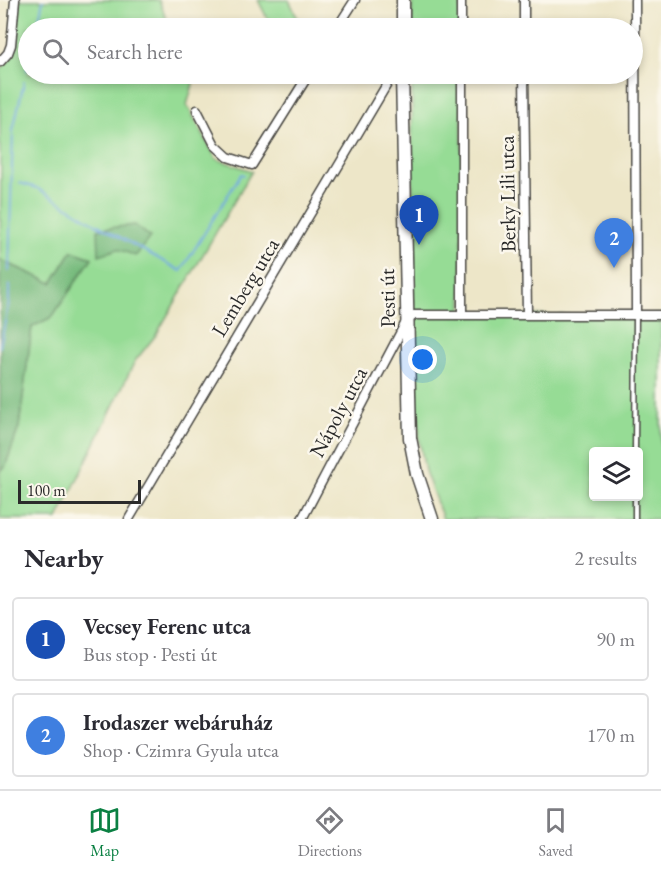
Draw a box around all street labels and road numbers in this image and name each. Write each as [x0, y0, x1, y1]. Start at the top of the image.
street label: Berky Lili utca [492, 135, 522, 253]
street label: Lemberg utca [205, 232, 285, 341]
street label: Pesti út [373, 268, 401, 328]
street label: Nápoly utca [303, 362, 373, 462]

